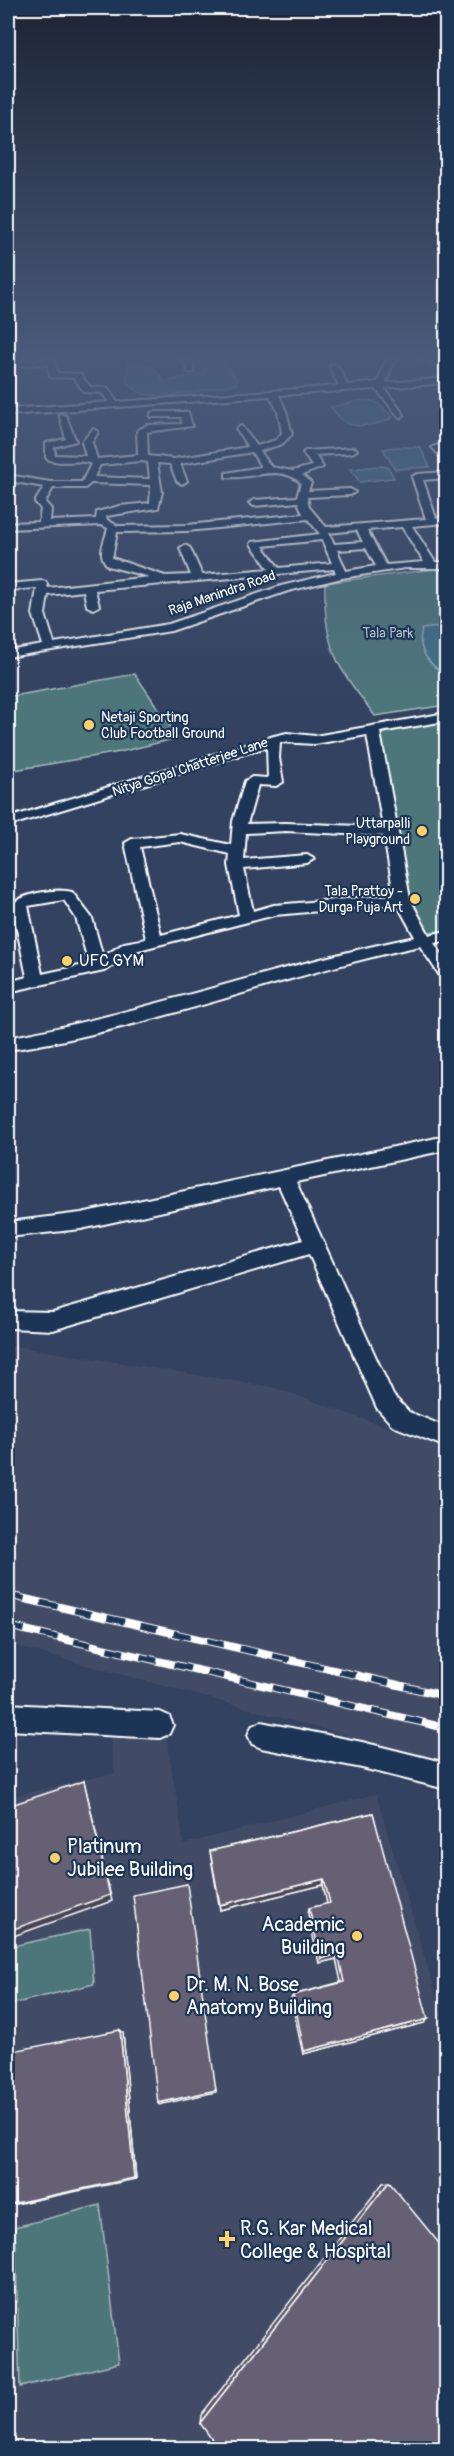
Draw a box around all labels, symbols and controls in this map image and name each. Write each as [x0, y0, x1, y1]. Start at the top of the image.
street label: Raja Manindra Road [166, 567, 278, 619]
park label: Tala Park [363, 625, 414, 642]
place label: Netaji Sporting Club Football Ground [101, 709, 225, 742]
marker: Netaji Sporting Club Football Ground [82, 718, 96, 732]
street label: Nitya Gopal Chatterjee Lane [110, 734, 270, 800]
place label: Uttarpalli Playground [345, 815, 410, 848]
marker: Uttarpalli Playground [415, 824, 429, 838]
place label: Tala Prattoy - Durga Puja Art [319, 883, 403, 916]
marker: Tala Prattoy - Durga Puja Art [408, 892, 422, 906]
place label: UFC GYM [79, 951, 144, 971]
marker: UFC GYM [60, 954, 74, 968]
place label: Platinum Jubilee Building [67, 1834, 193, 1882]
marker: Platinum Jubilee Building [48, 1851, 62, 1865]
place label: Academic Building [261, 1912, 345, 1960]
marker: Academic Building [350, 1929, 364, 1943]
place label: Dr. M. N. Bose Anatomy Building [186, 1972, 332, 2020]
marker: Dr. M. N. Bose Anatomy Building [167, 1989, 181, 2003]
place label: R.G. Kar Medical College & Hospital [240, 2216, 391, 2264]
marker: R.G. Kar Medical College & Hospital [218, 2230, 236, 2248]

